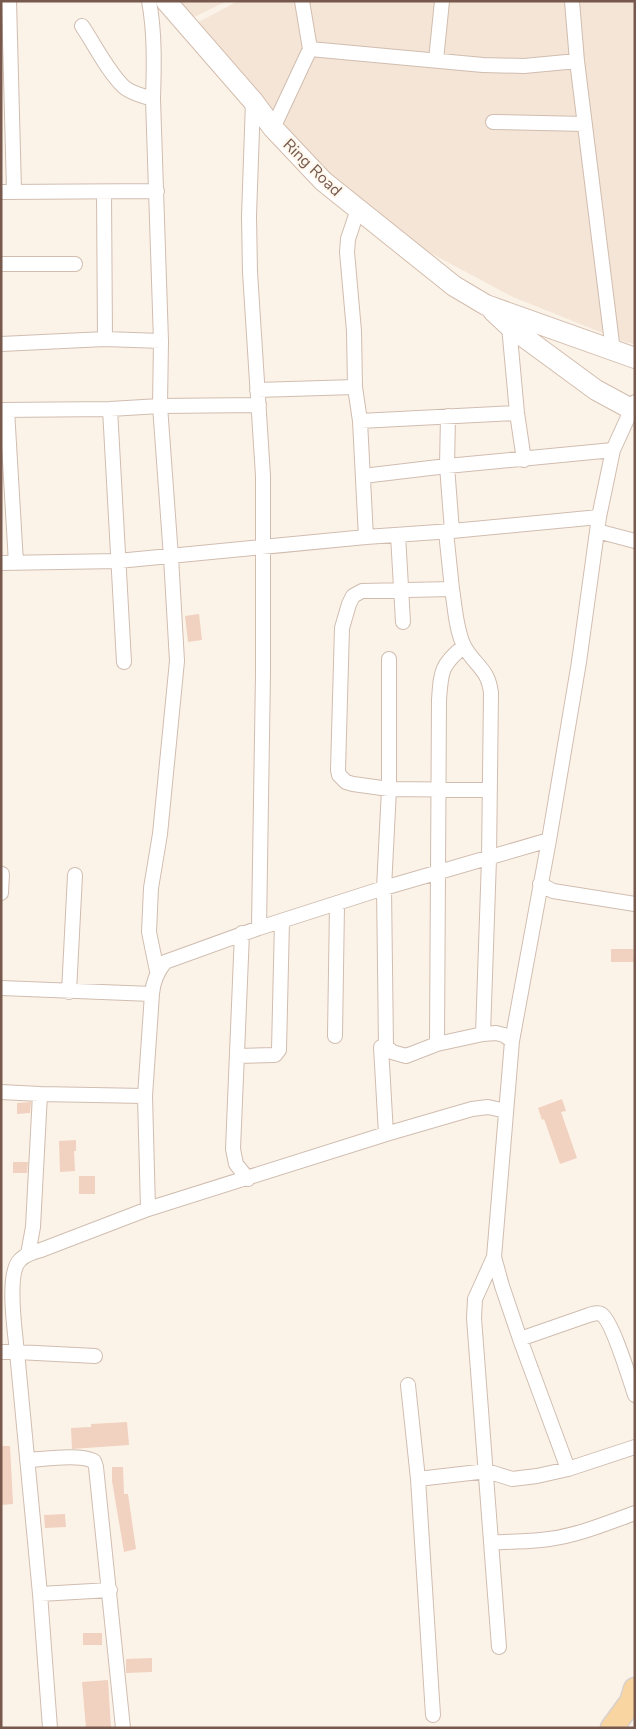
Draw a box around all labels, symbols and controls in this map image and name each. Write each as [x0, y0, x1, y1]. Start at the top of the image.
street label: Ring Road [278, 134, 347, 201]

